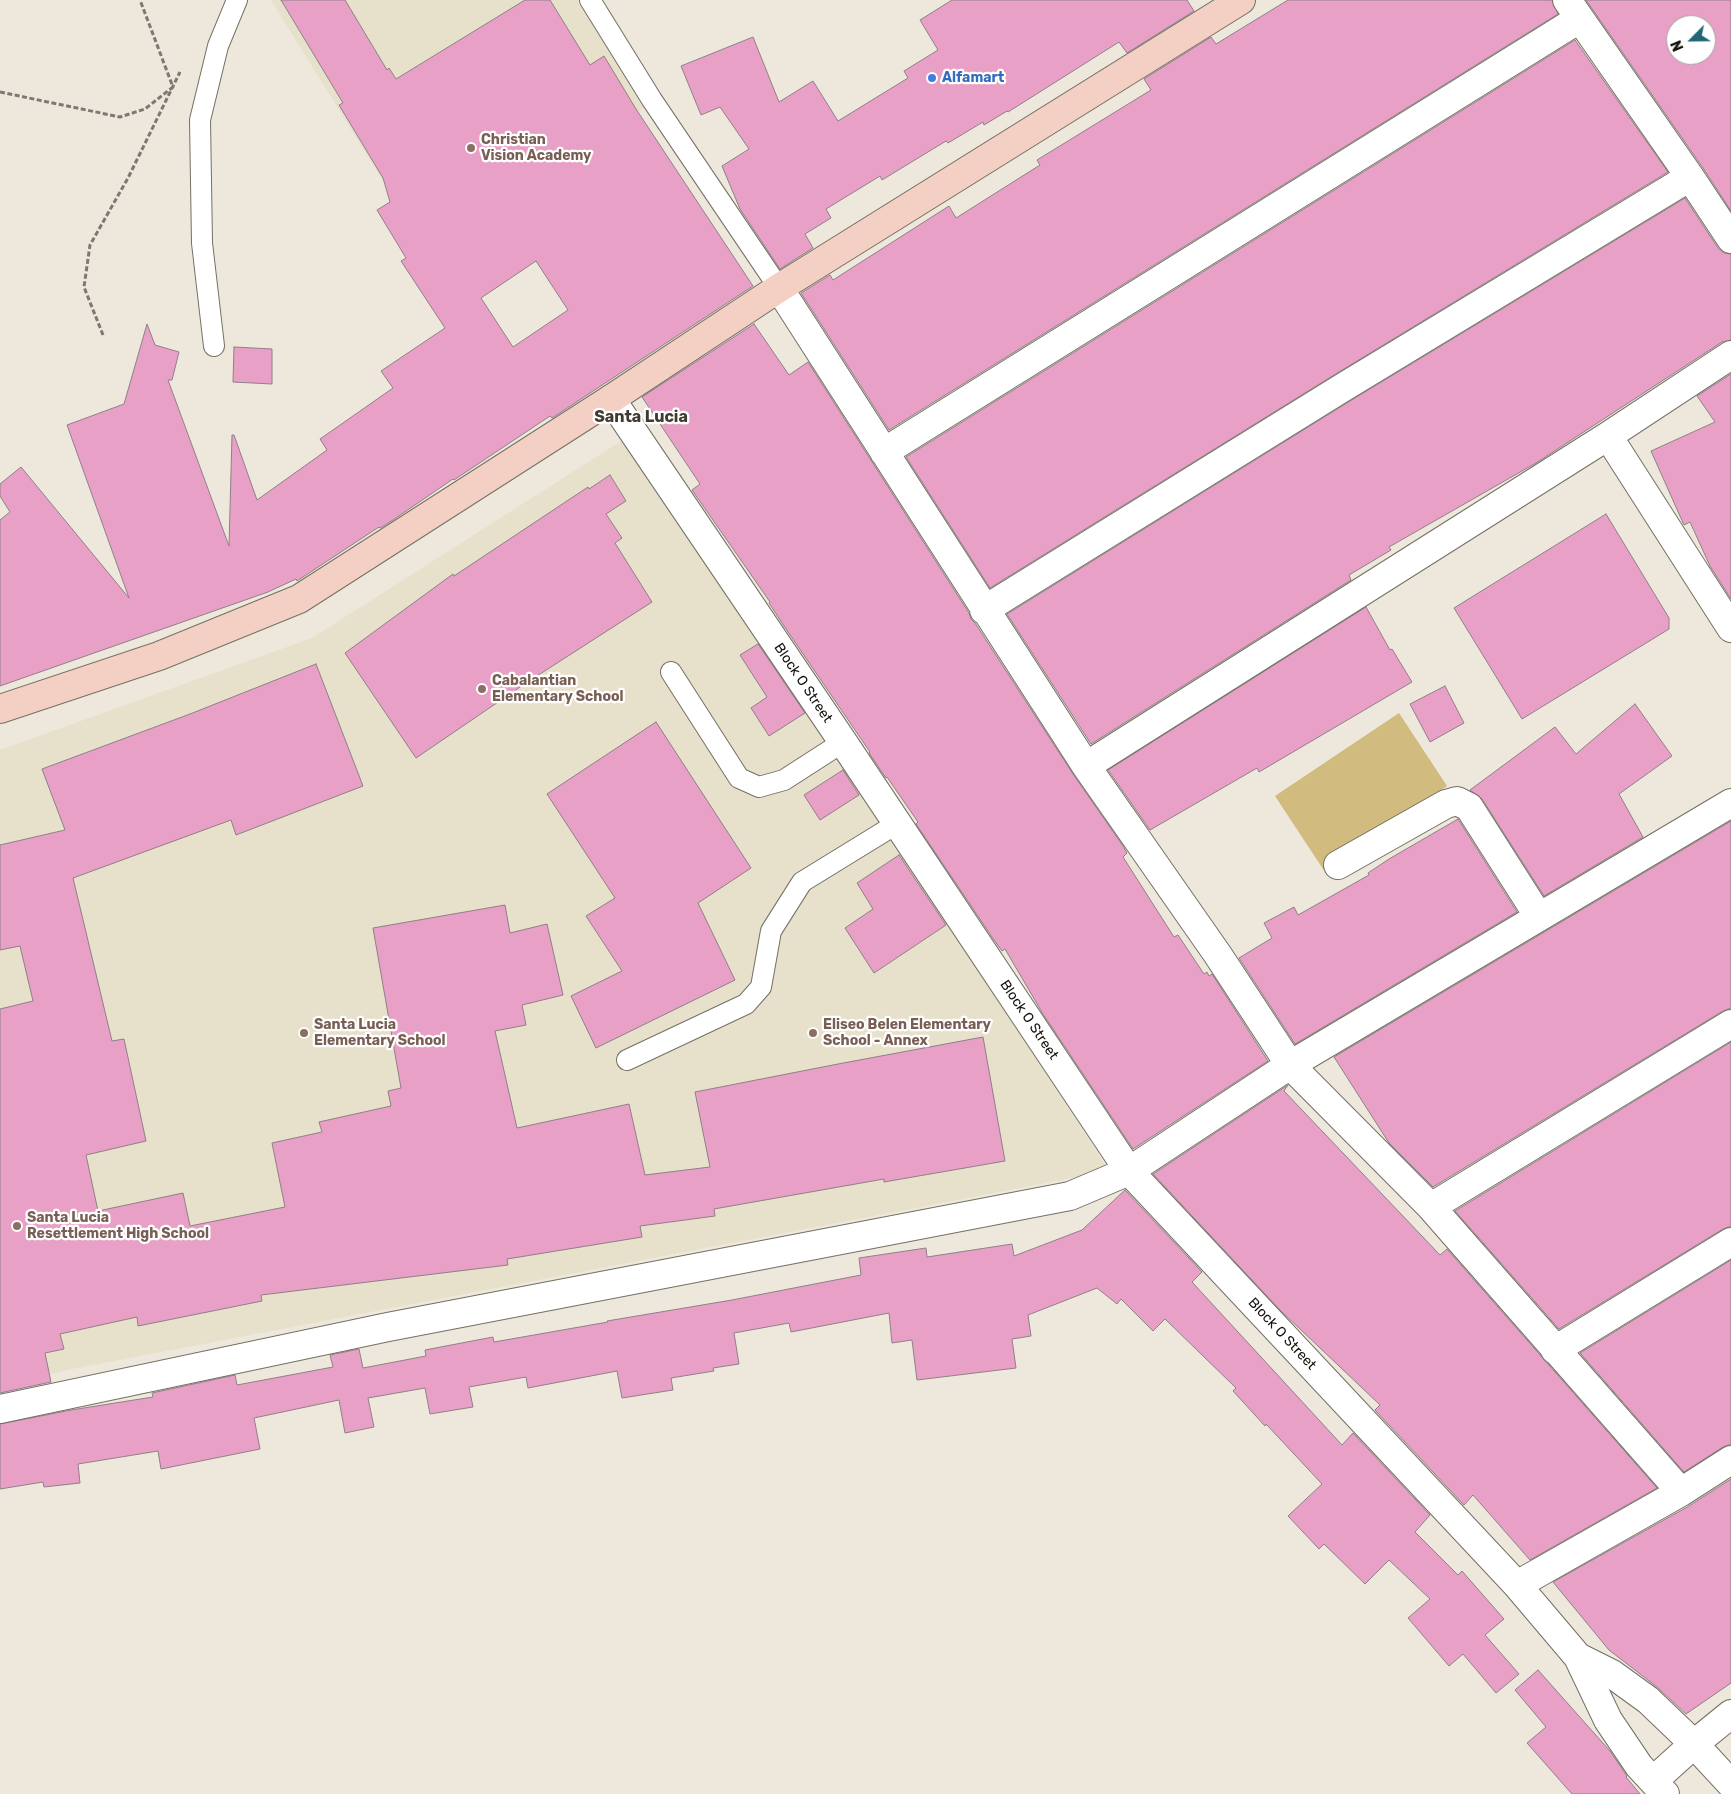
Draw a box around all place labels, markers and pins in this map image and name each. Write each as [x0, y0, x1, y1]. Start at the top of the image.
place label: Alfamart [942, 70, 1004, 86]
marker: Alfamart [926, 72, 938, 84]
place label: Christian Vision Academy [481, 132, 591, 164]
marker: Christian Vision Academy [465, 142, 477, 154]
place label: Cabalantian Elementary School [492, 673, 624, 706]
marker: Cabalantian Elementary School [476, 683, 488, 695]
place label: Santa Lucia Elementary School [314, 1017, 446, 1050]
place label: Eliseo Belen Elementary School - Annex [823, 1017, 991, 1050]
marker: Santa Lucia Elementary School [298, 1027, 310, 1039]
marker: Eliseo Belen Elementary School - Annex [807, 1027, 819, 1039]
place label: Santa Lucia Resettlement High School [27, 1210, 209, 1242]
marker: Santa Lucia Resettlement High School [11, 1220, 23, 1232]

